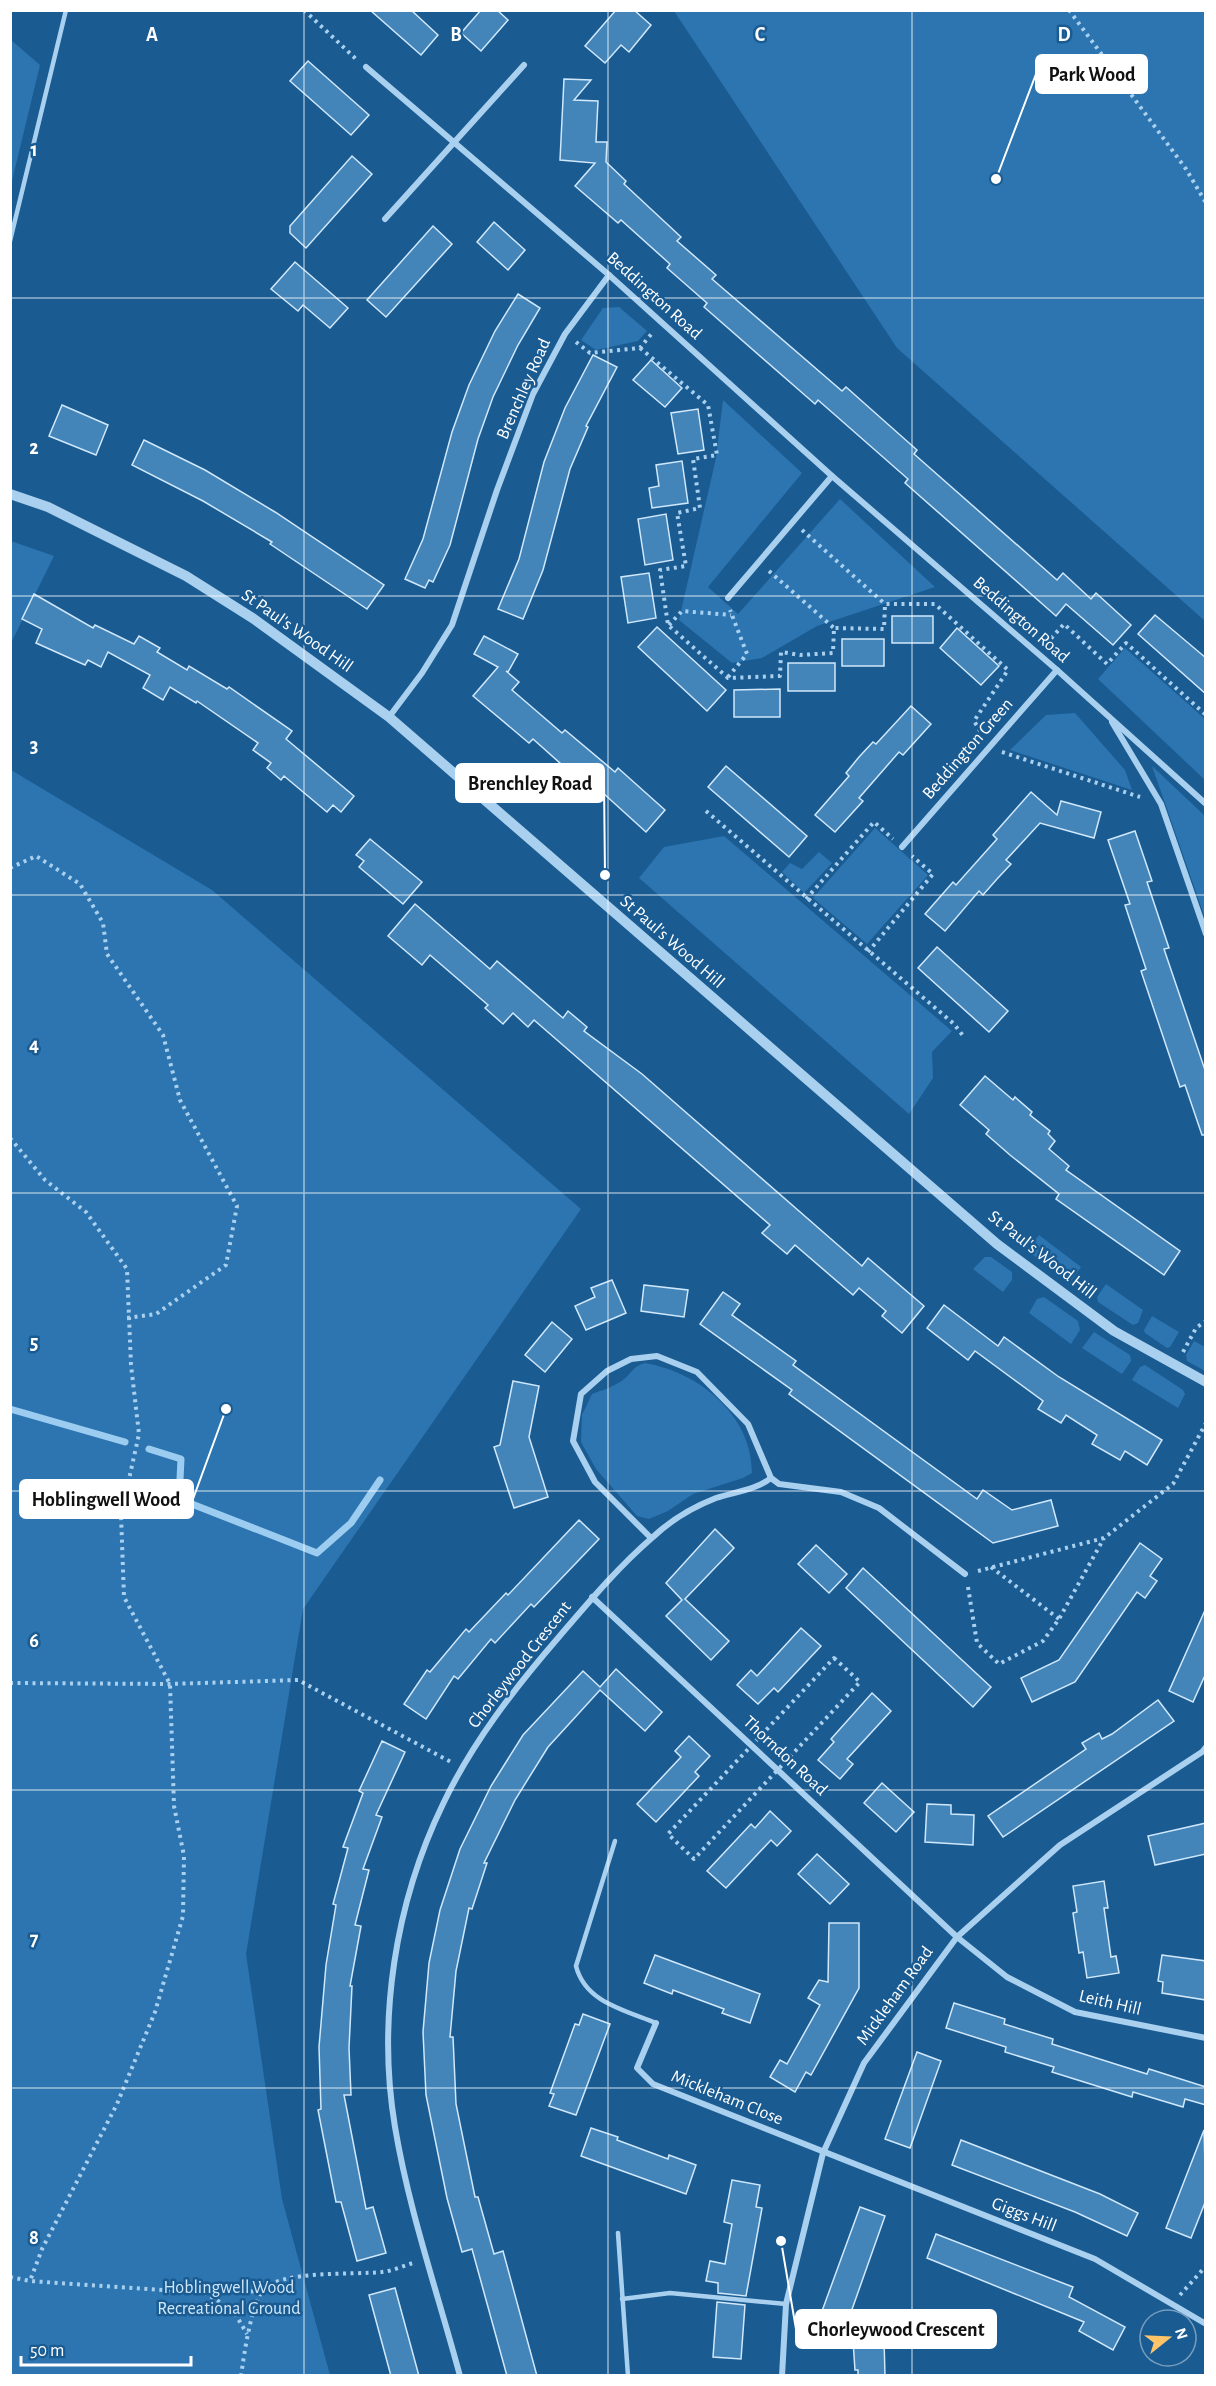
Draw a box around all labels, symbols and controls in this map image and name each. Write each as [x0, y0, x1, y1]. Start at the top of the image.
text: A [146, 25, 158, 45]
text: B [450, 25, 462, 45]
text: C [755, 25, 766, 45]
text: D [1057, 25, 1071, 45]
callout: Park Wood [1036, 55, 1147, 93]
text: Park Wood [1048, 65, 1136, 85]
text: 1 [30, 140, 38, 160]
street label: Beddington Road [603, 249, 705, 343]
street label: Brenchley Road [494, 336, 554, 442]
text: 2 [29, 438, 39, 458]
street label: Beddington Road [969, 573, 1073, 667]
street label: St Paul's Wood Hill [238, 586, 356, 676]
street label: Beddington Green [919, 695, 1017, 803]
text: 3 [30, 736, 38, 756]
callout: Brenchley Road [456, 764, 604, 802]
text: Brenchley Road [468, 774, 593, 794]
street label: St Paul's Wood Hill [616, 892, 728, 992]
text: 4 [29, 1035, 39, 1055]
street label: St Paul's Wood Hill [985, 1207, 1099, 1303]
text: 5 [30, 1333, 38, 1353]
callout: Hoblingwell Wood [20, 1480, 193, 1518]
text: Hoblingwell Wood [31, 1490, 181, 1510]
street label: Chorleywood Crescent [465, 1598, 575, 1732]
text: 6 [29, 1631, 39, 1651]
street label: Thorndon Road [739, 1713, 831, 1799]
text: 7 [30, 1929, 39, 1949]
street label: Mickleham Road [853, 1943, 937, 2049]
street label: Leith Hill [1077, 1987, 1143, 2019]
street label: Mickleham Close [668, 2067, 786, 2129]
street label: Giggs Hill [989, 2194, 1059, 2236]
text: 8 [29, 2228, 39, 2248]
park label: Hoblingwell Wood Recreational Ground [157, 2279, 301, 2318]
north arrow [1138, 2308, 1198, 2368]
callout: Chorleywood Crescent [796, 2310, 996, 2348]
text: Chorleywood Crescent [808, 2320, 985, 2340]
text: N [1172, 2326, 1191, 2341]
scale bar [21, 2329, 190, 2367]
text: 50 m [30, 2342, 64, 2360]

